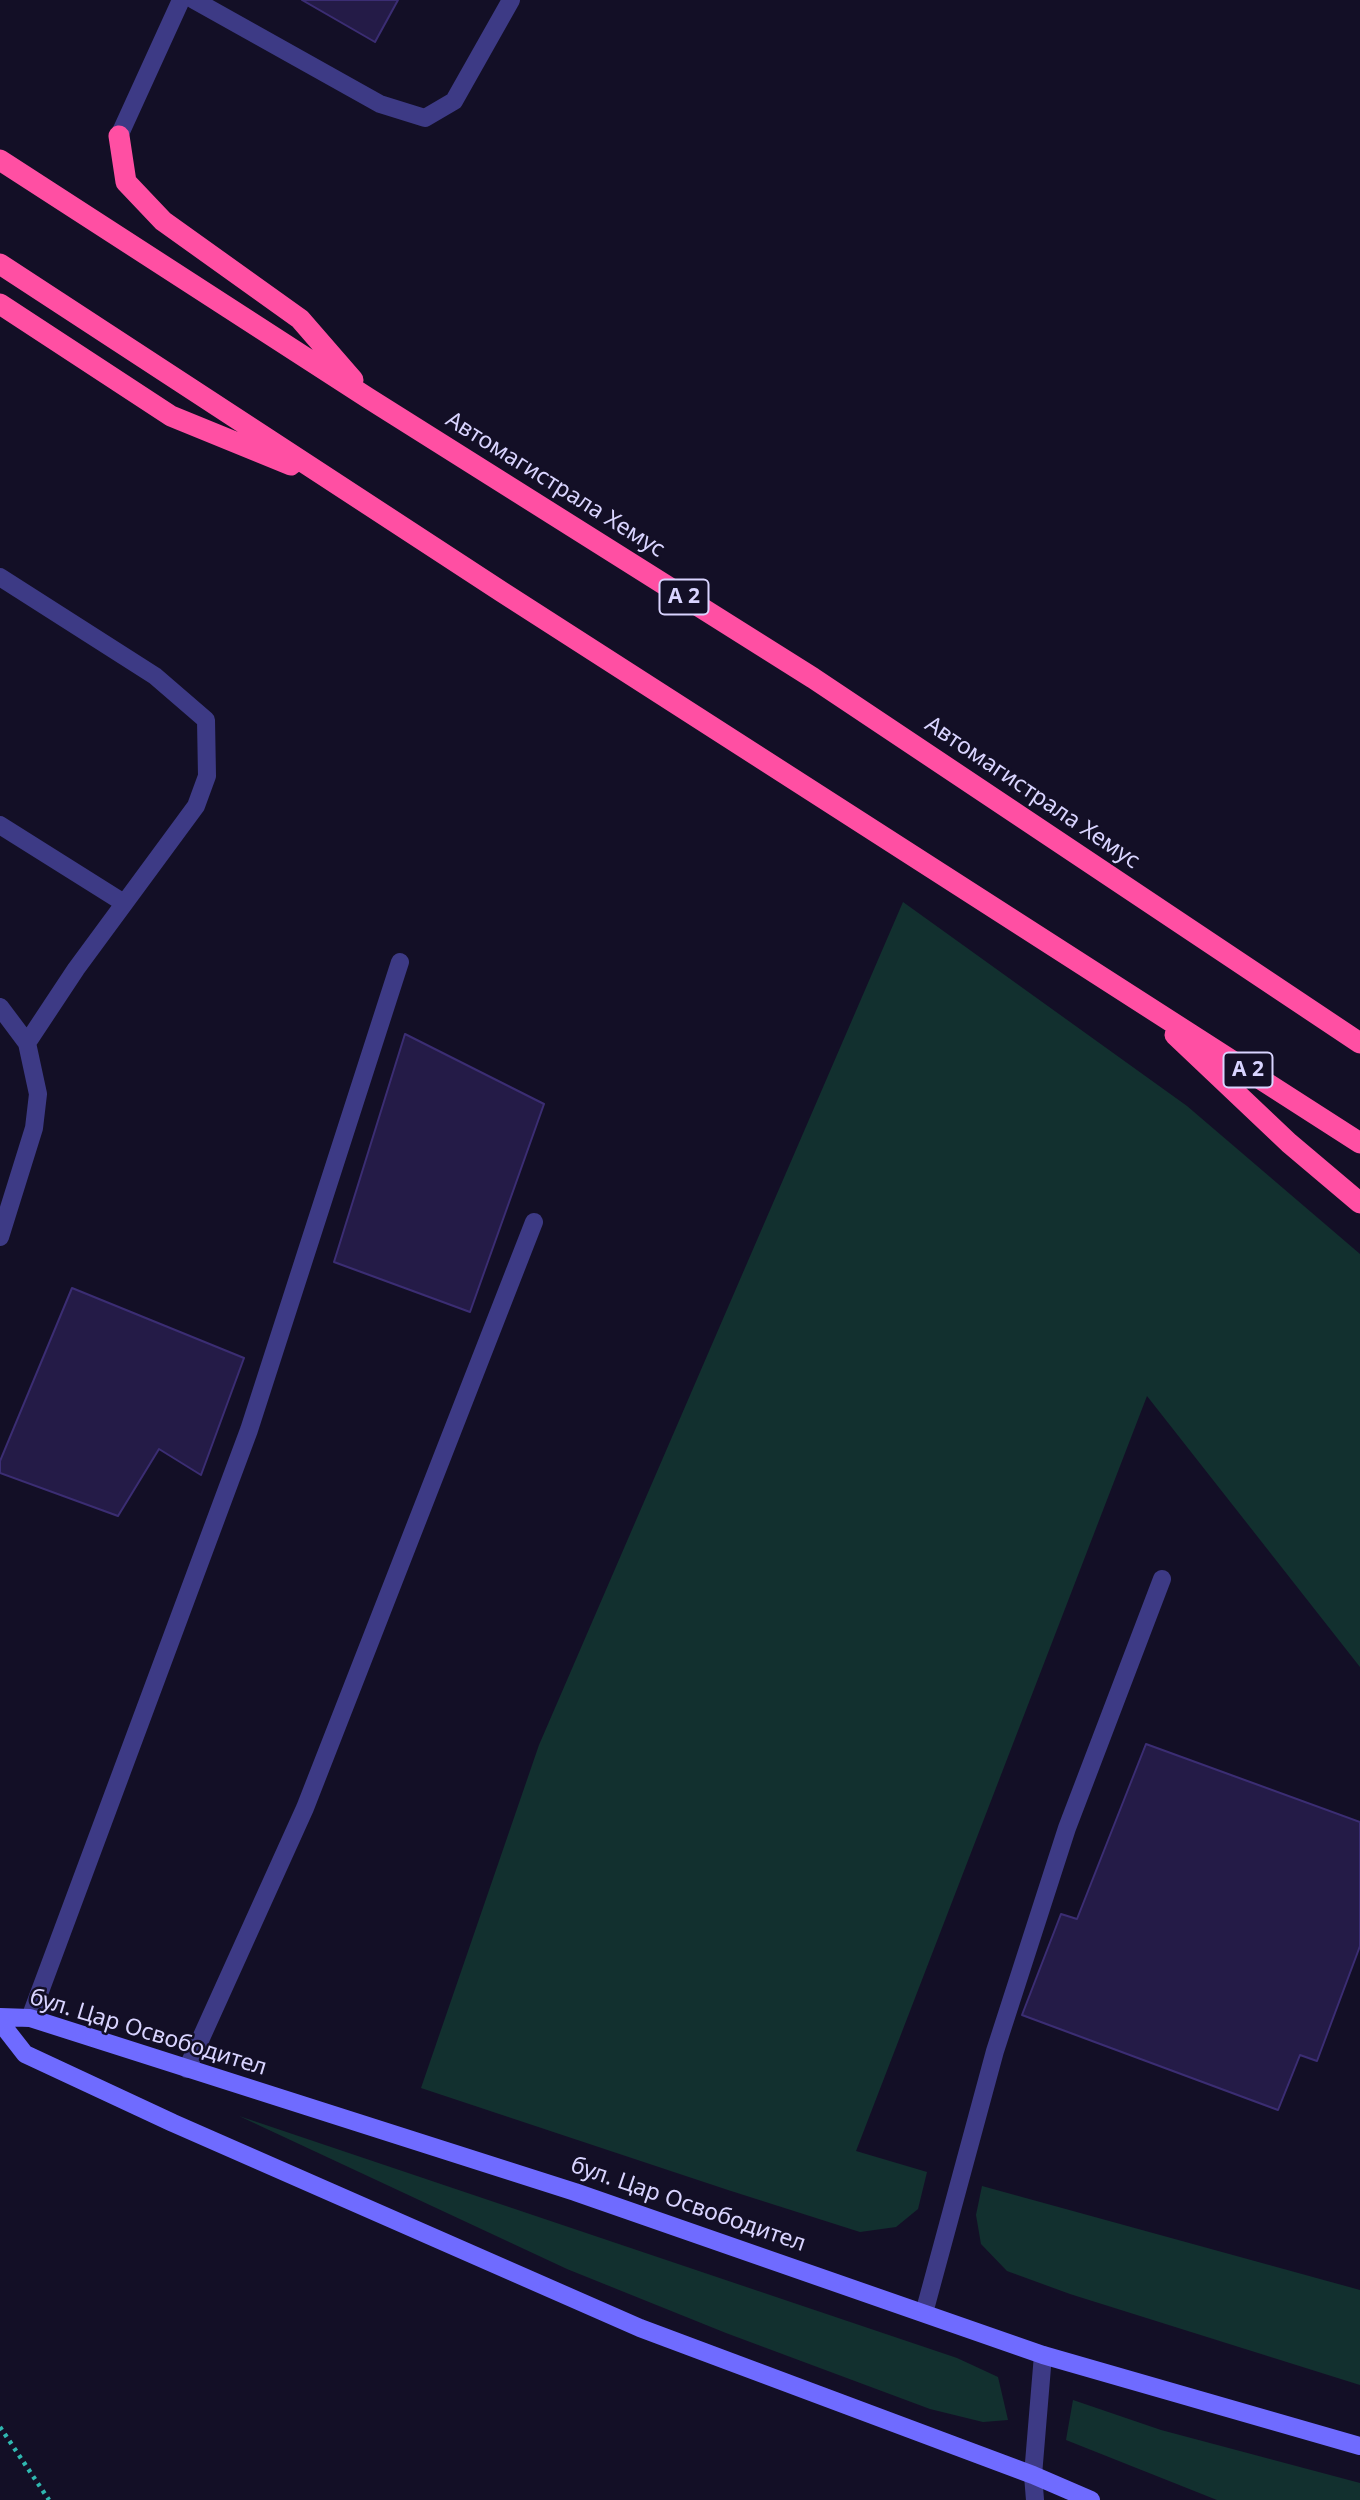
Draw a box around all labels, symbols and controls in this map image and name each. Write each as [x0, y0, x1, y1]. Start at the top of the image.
street label: Автомагистрала Хемус [440, 406, 670, 564]
road number: A 2 [660, 580, 708, 614]
street label: Автомагистрала Хемус [919, 711, 1145, 875]
road number: A 2 [1224, 1052, 1272, 1088]
street label: бул. Цар Освободител [26, 1984, 270, 2082]
street label: бул. Цар Освободител [567, 2152, 809, 2258]

